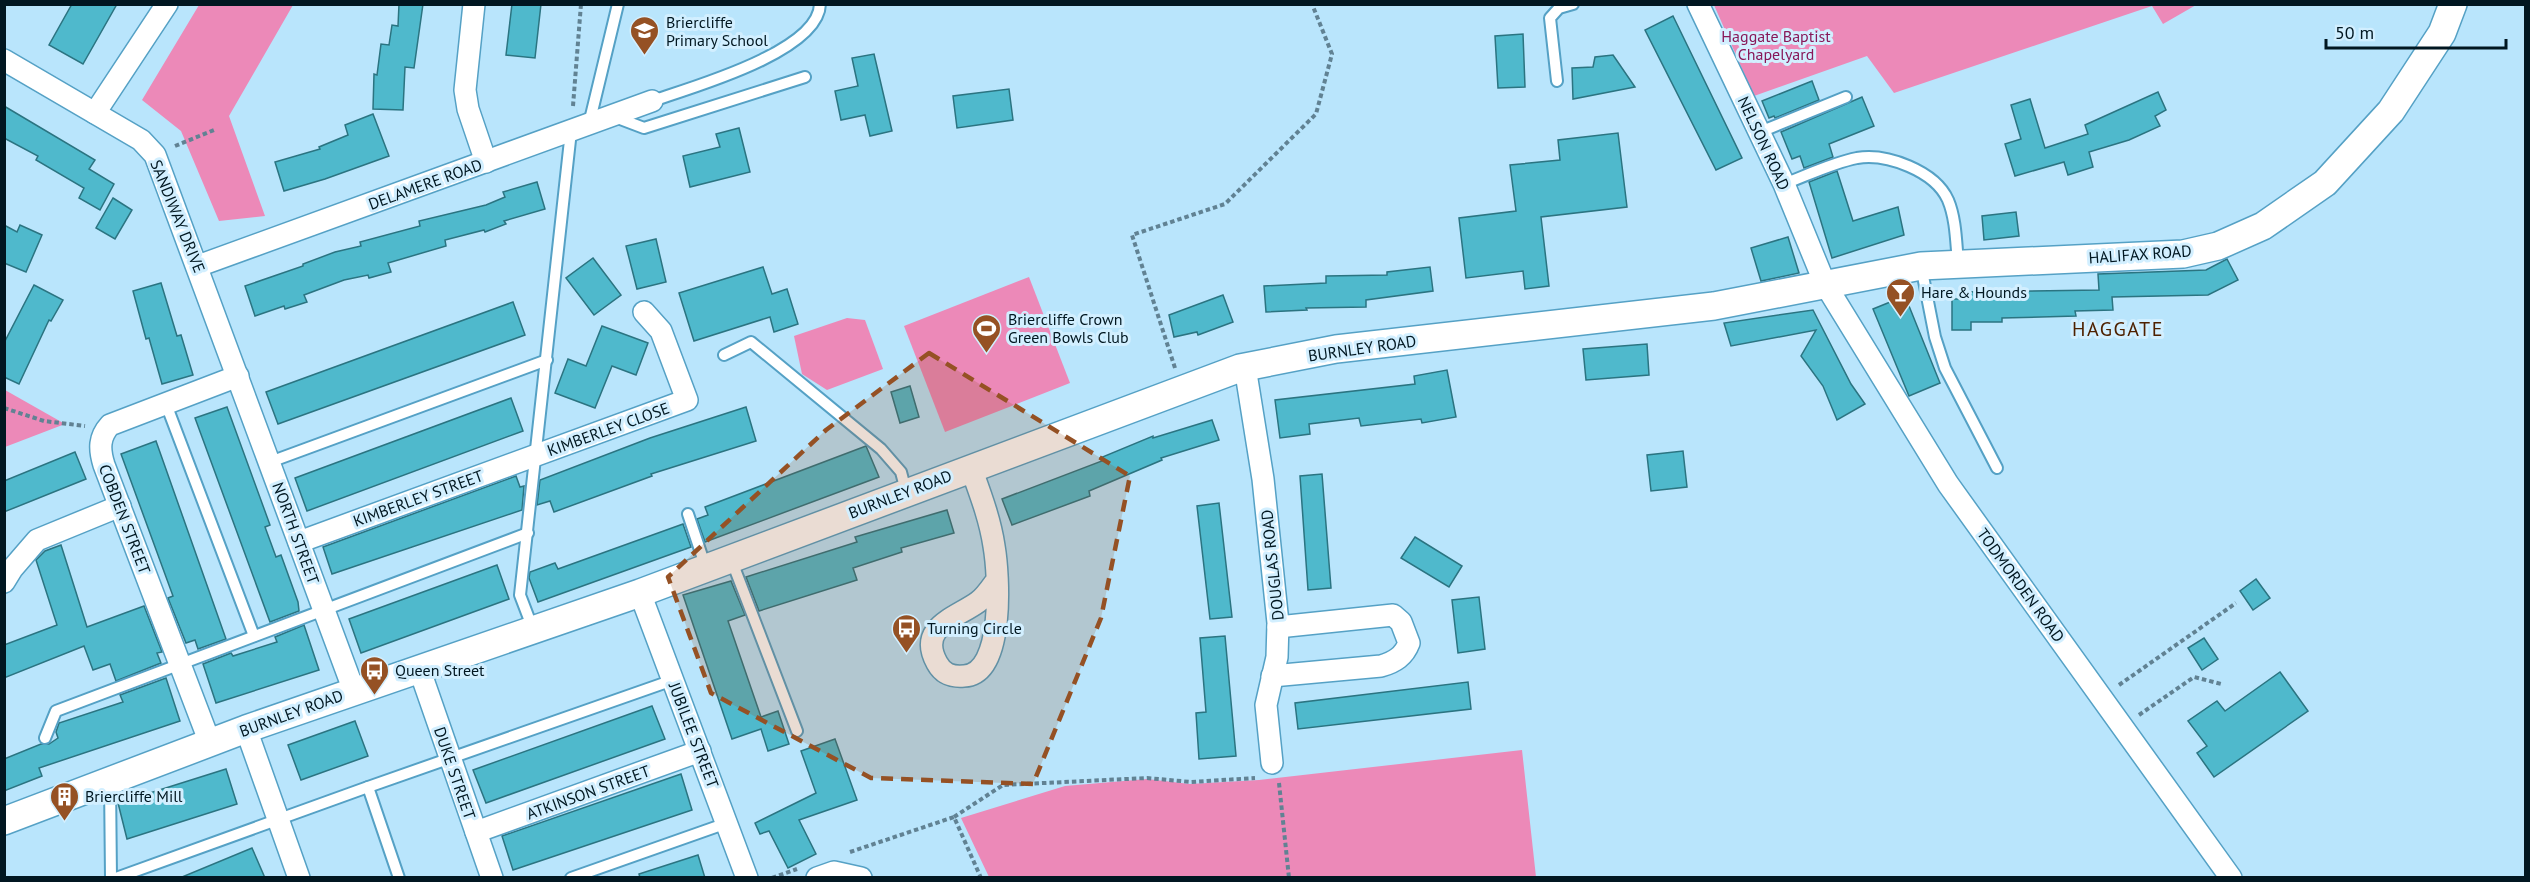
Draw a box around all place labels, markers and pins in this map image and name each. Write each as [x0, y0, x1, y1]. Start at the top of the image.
place label: Briercliffe Primary School [666, 12, 768, 50]
school or university icon: Briercliffe Primary School [629, 15, 661, 57]
bar icon: Hare & Hounds [1884, 276, 1916, 318]
place label: Hare & Hounds [1921, 282, 2027, 302]
place label: Briercliffe Crown Green Bowls Club [1008, 309, 1129, 347]
sports icon: Briercliffe Crown Green Bowls Club [971, 312, 1003, 354]
bus stop icon: Turning Circle [890, 612, 922, 654]
place label: Turning Circle [927, 618, 1022, 638]
bus stop icon: Queen Street [358, 654, 390, 696]
place label: Queen Street [395, 660, 485, 680]
building icon: Briercliffe Mill [48, 780, 80, 822]
place label: Briercliffe Mill [85, 786, 183, 806]

